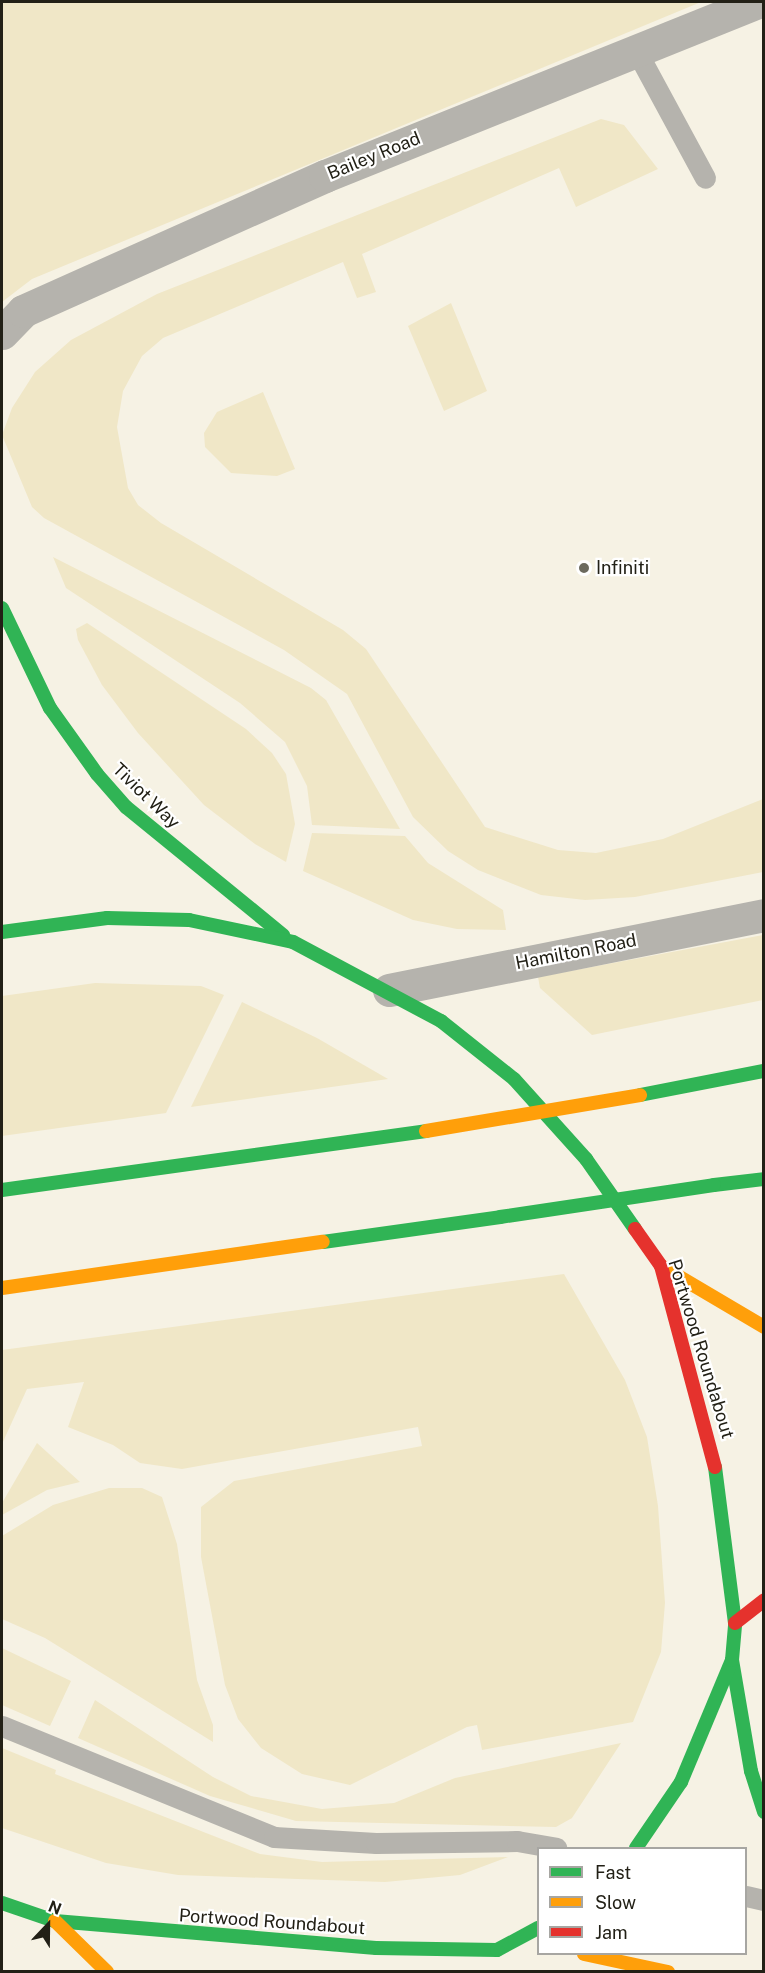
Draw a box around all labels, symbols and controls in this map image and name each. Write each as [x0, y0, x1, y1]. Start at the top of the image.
street label: Bailey Road [324, 128, 424, 184]
place label: Infiniti [596, 557, 649, 579]
marker: Infiniti [577, 561, 591, 575]
street label: Tiviot Way [108, 759, 184, 833]
street label: Hamilton Road [514, 930, 638, 974]
street label: Portwood Roundabout [663, 1257, 739, 1441]
legend [537, 1847, 747, 1955]
text: Fast [595, 1862, 631, 1883]
text: Slow [595, 1892, 636, 1913]
north arrow [18, 1895, 78, 1955]
text: N [46, 1897, 64, 1919]
street label: Portwood Roundabout [178, 1905, 366, 1939]
text: Jam [595, 1922, 628, 1943]

